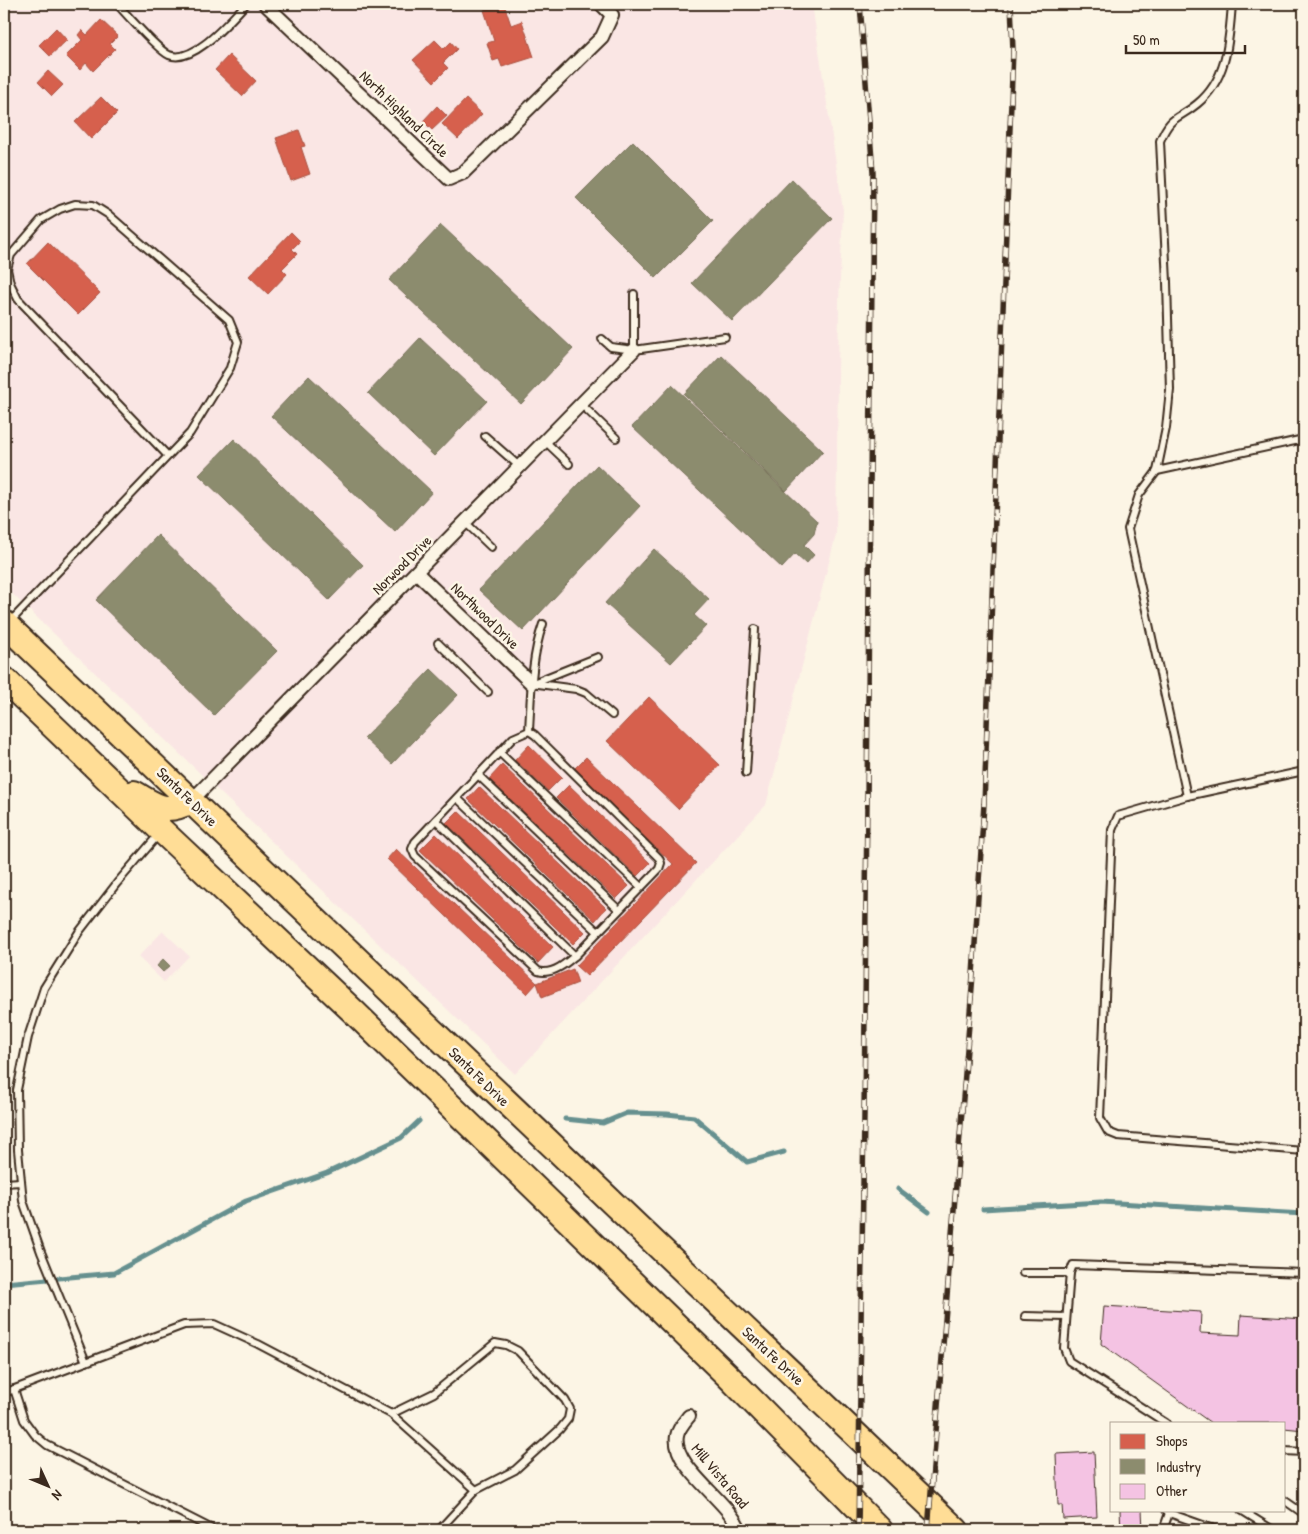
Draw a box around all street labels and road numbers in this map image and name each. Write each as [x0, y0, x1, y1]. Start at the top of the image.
street label: North Highland Circle [355, 65, 454, 162]
street label: Norwood Drive [367, 530, 436, 599]
street label: Northwood Drive [446, 578, 524, 654]
street label: Santa Fe Drive [152, 762, 222, 831]
street label: Santa Fe Drive [444, 1042, 514, 1111]
street label: Santa Fe Drive [738, 1322, 809, 1390]
street label: Mill Vista Road [687, 1439, 754, 1513]

